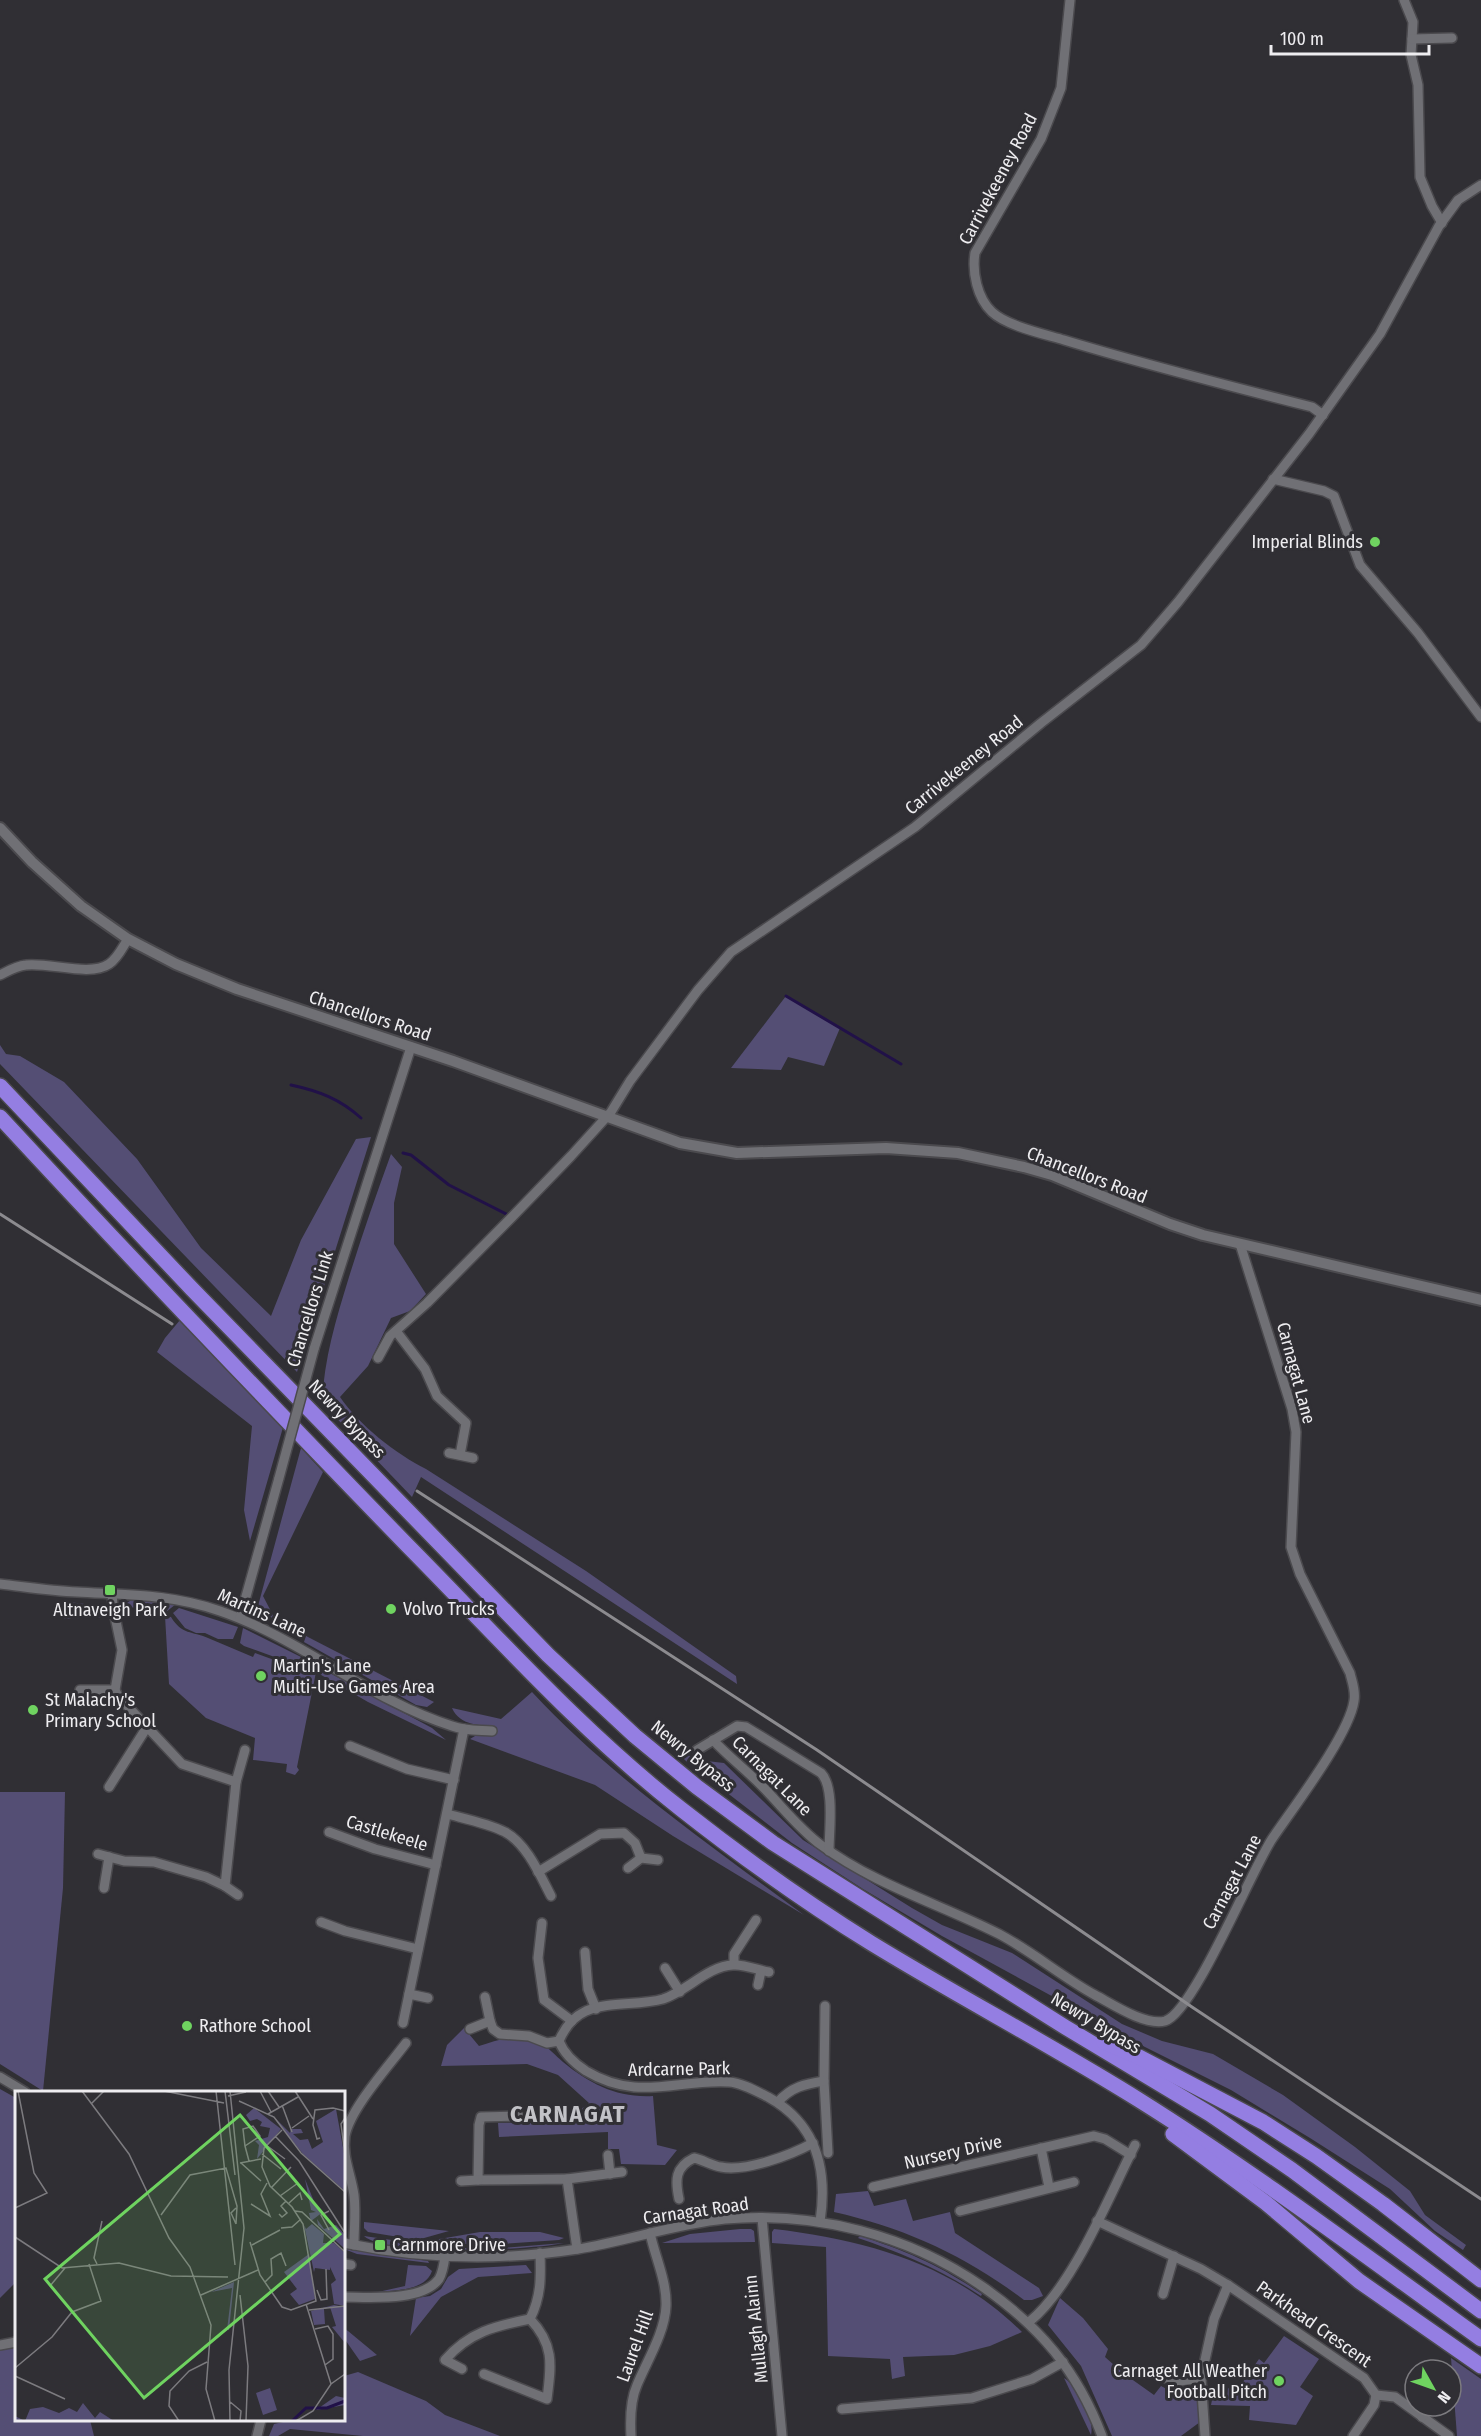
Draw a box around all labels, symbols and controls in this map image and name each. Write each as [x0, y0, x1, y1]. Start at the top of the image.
scale bar [1271, 18, 1428, 56]
text: 100 m [1280, 28, 1324, 50]
street label: Carrivekeeney Road [954, 110, 1042, 248]
place label: Imperial Blinds [1252, 531, 1363, 553]
marker: Imperial Blinds [1368, 535, 1382, 549]
street label: Carrivekeeney Road [900, 711, 1028, 819]
street label: Chancellors Road [306, 986, 434, 1046]
street label: Chancellors Road [1024, 1142, 1150, 1208]
street label: Chancellors Link [282, 1248, 338, 1370]
street label: Carnagat Lane [1272, 1320, 1320, 1426]
street label: Newry Bypass [304, 1375, 390, 1463]
marker: Altnaveigh Park [103, 1583, 117, 1597]
street label: Martins Lane [214, 1584, 310, 1642]
place label: Volvo Trucks [403, 1598, 495, 1620]
place label: Altnaveigh Park [53, 1599, 167, 1621]
marker: Volvo Trucks [384, 1602, 398, 1616]
place label: Martin's Lane Multi-Use Games Area [273, 1655, 435, 1698]
marker: Martin's Lane Multi-Use Games Area [254, 1669, 268, 1683]
place label: St Malachy's Primary School [45, 1689, 156, 1732]
marker: St Malachy's Primary School [26, 1703, 40, 1717]
street label: Newry Bypass [647, 1716, 740, 1797]
street label: Carnagat Lane [727, 1731, 817, 1821]
street label: Castlekeele [344, 1810, 431, 1856]
street label: Carnagat Lane [1198, 1831, 1266, 1933]
street label: Newry Bypass [1047, 1987, 1145, 2059]
place label: Rathore School [199, 2015, 311, 2037]
marker: Rathore School [180, 2019, 194, 2033]
street label: Ardcarne Park [628, 2057, 731, 2081]
inset map [15, 2091, 345, 2421]
district label: CARNAGAT [510, 2100, 626, 2128]
street label: Nursery Drive [902, 2130, 1004, 2174]
street label: Carnagat Road [642, 2193, 750, 2229]
place label: Carnmore Drive [392, 2234, 506, 2256]
marker: Carnmore Drive [373, 2238, 387, 2252]
street label: Mullagh Alainn [739, 2274, 773, 2384]
street label: Parkhead Crescent [1252, 2276, 1376, 2372]
street label: Laurel Hill [612, 2307, 658, 2385]
north arrow [1403, 2358, 1463, 2418]
place label: Carnaget All Weather Football Pitch [1113, 2360, 1268, 2403]
marker: Carnaget All Weather Football Pitch [1272, 2374, 1286, 2388]
text: N [1434, 2388, 1454, 2407]

